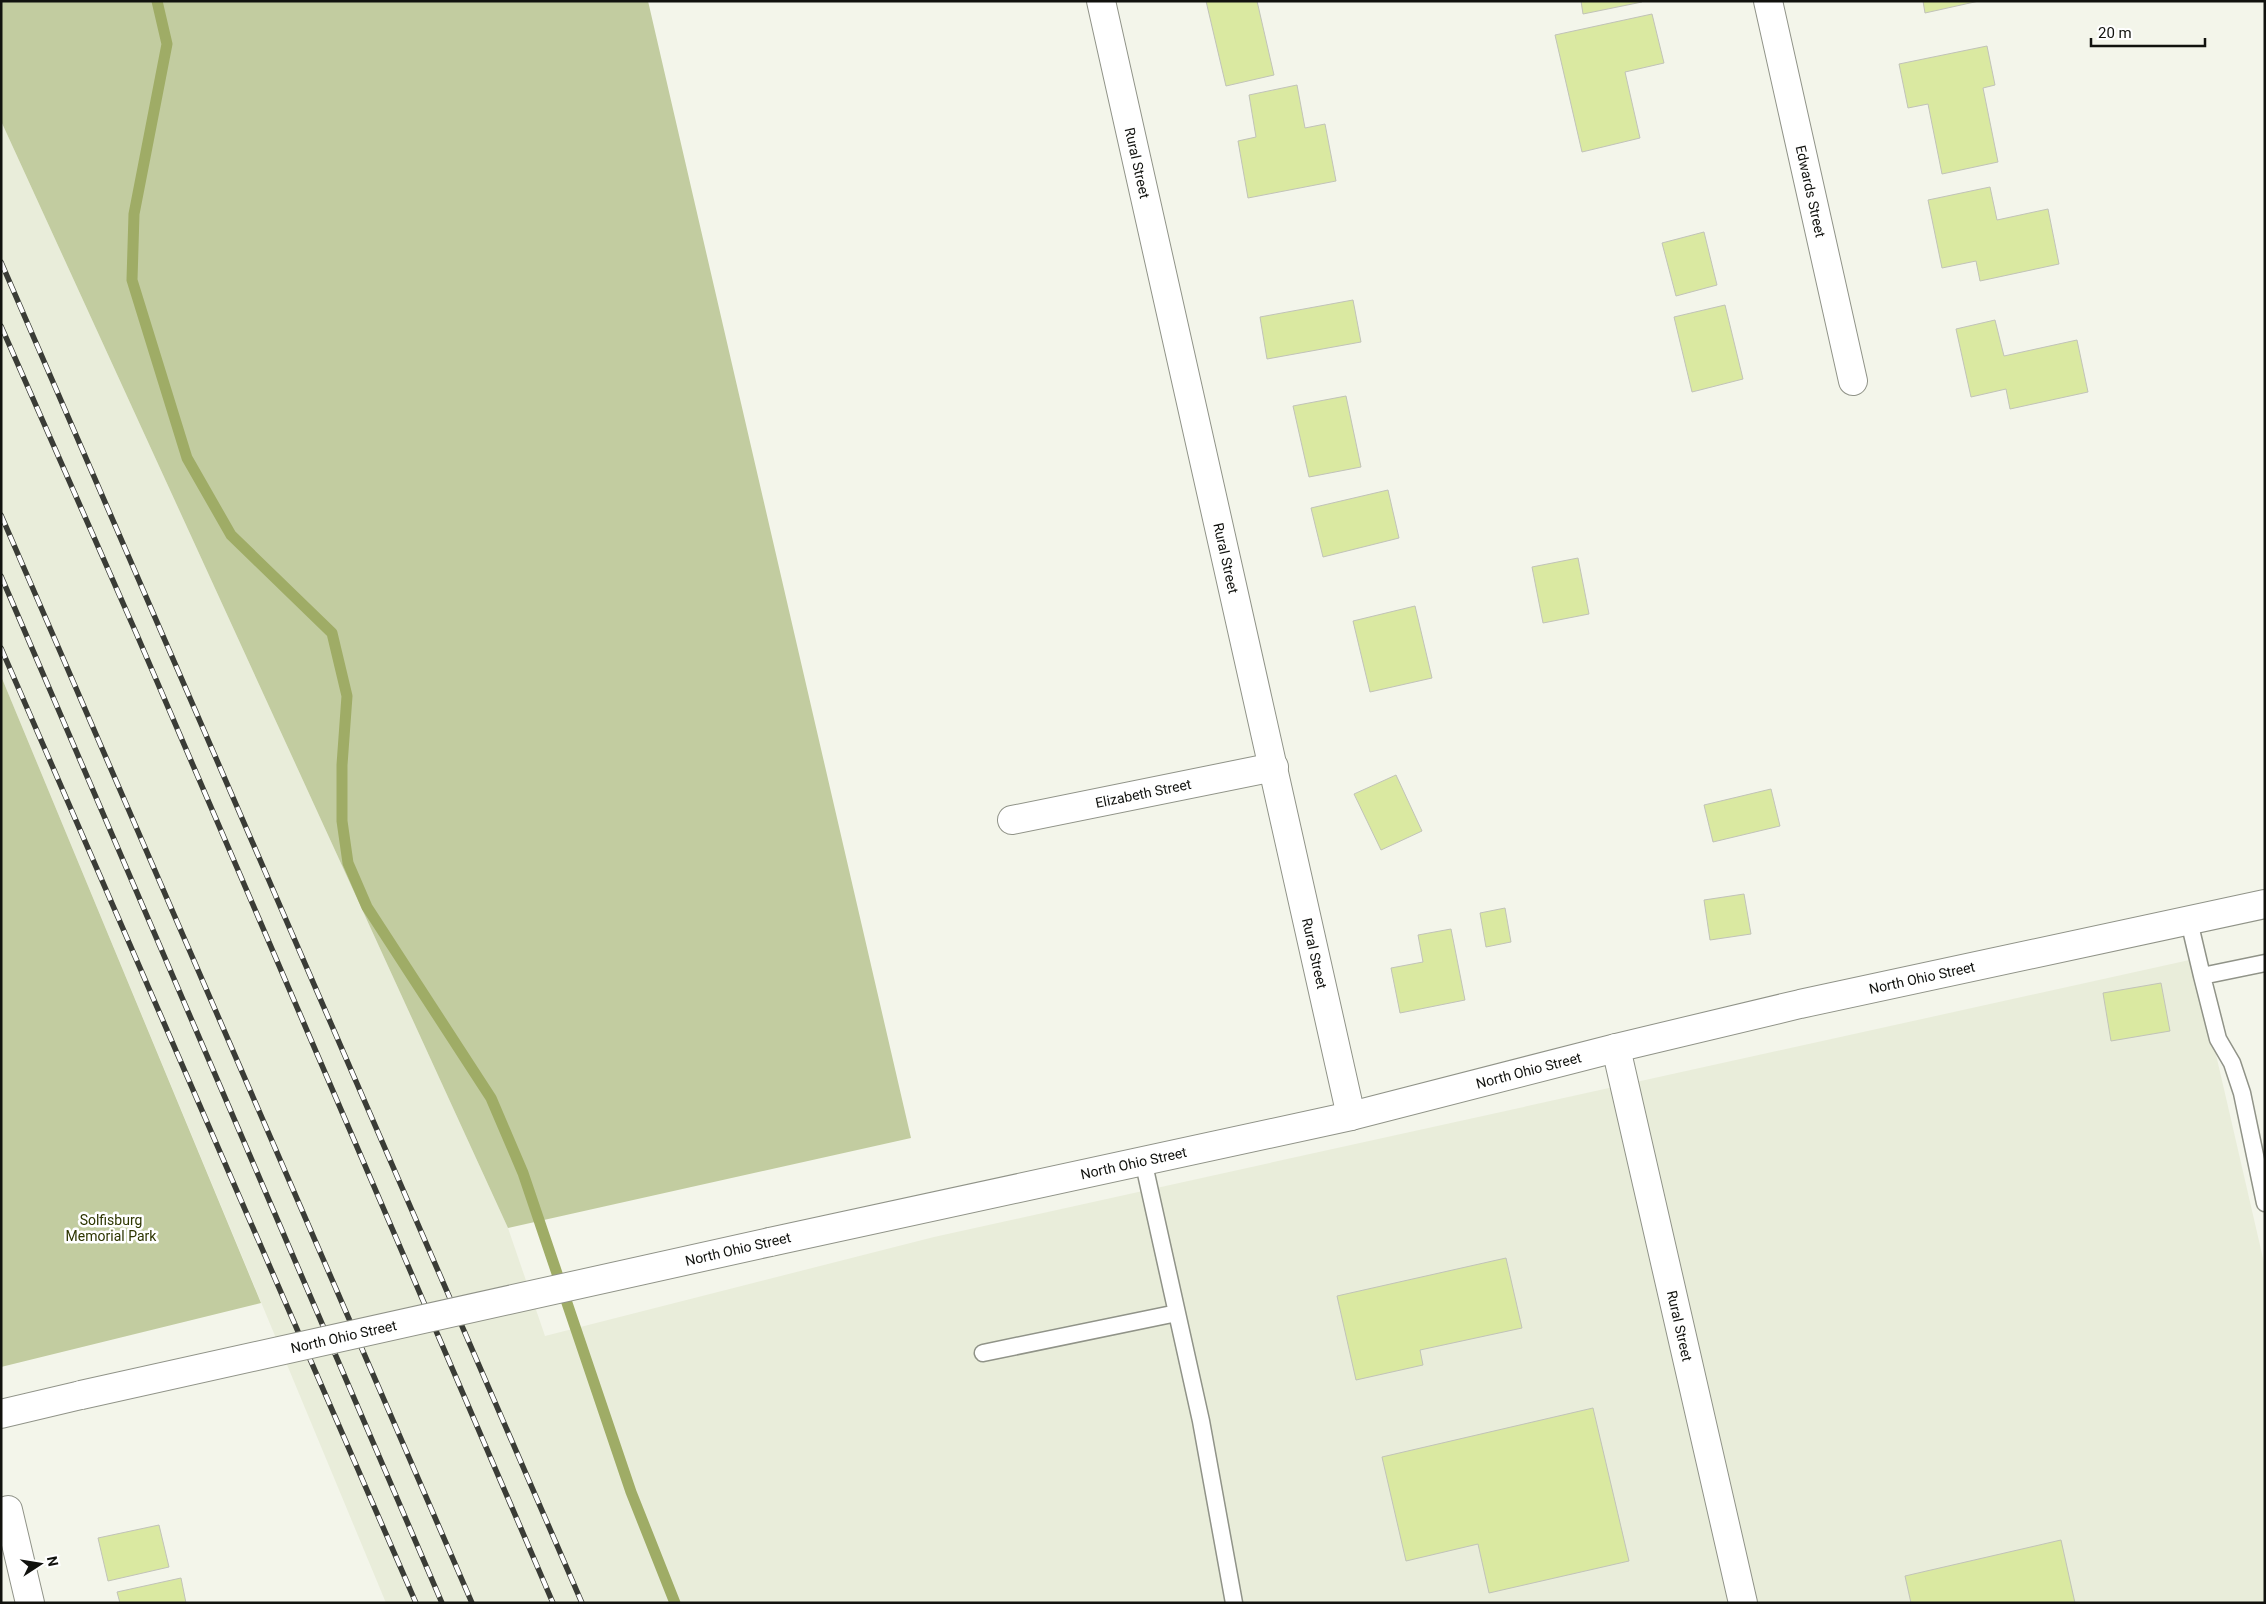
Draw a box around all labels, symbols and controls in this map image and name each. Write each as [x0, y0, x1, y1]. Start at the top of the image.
scale bar [2091, 15, 2205, 47]
text: 20 m [2098, 24, 2132, 42]
street label: Rural Street [1122, 126, 1153, 200]
street label: Edwards Street [1792, 144, 1829, 239]
street label: Rural Street [1210, 521, 1242, 596]
street label: Elizabeth Street [1094, 776, 1193, 811]
street label: Rural Street [1299, 916, 1330, 991]
street label: North Ohio Street [1867, 959, 1977, 997]
street label: North Ohio Street [1474, 1049, 1583, 1092]
street label: North Ohio Street [1079, 1144, 1188, 1182]
park label: Solfisburg Memorial Park [66, 1212, 157, 1244]
street label: North Ohio Street [684, 1229, 793, 1269]
street label: Rural Street [1664, 1289, 1696, 1363]
street label: North Ohio Street [289, 1317, 399, 1356]
north arrow [15, 1539, 65, 1589]
text: N [44, 1555, 62, 1568]

